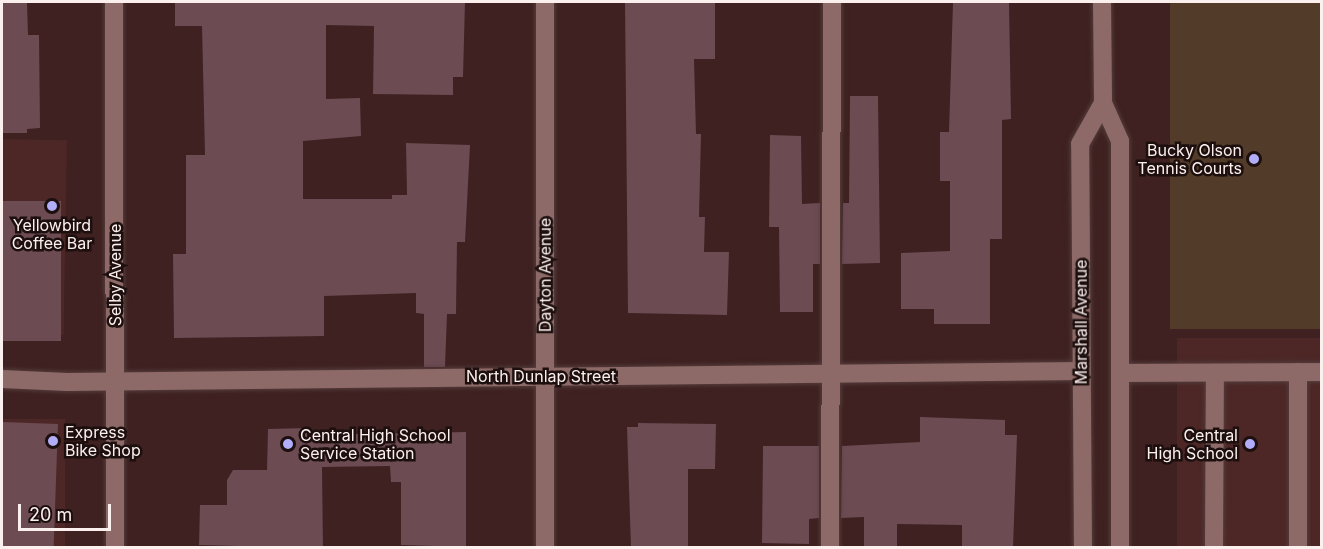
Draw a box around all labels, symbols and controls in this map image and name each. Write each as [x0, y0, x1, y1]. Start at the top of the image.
place label: Bucky Olson Tennis Courts [1137, 140, 1242, 178]
marker: Bucky Olson Tennis Courts [1247, 152, 1261, 166]
marker: Yellowbird Coffee Bar [45, 199, 59, 213]
place label: Yellowbird Coffee Bar [12, 215, 92, 253]
street label: Dayton Avenue [535, 218, 555, 332]
street label: Selby Avenue [105, 224, 125, 326]
street label: Marshall Avenue [1071, 260, 1091, 384]
street label: North Dunlap Street [466, 366, 616, 386]
place label: Express Bike Shop [65, 422, 141, 460]
place label: Central High School Service Station [300, 425, 451, 463]
place label: Central High School [1147, 425, 1238, 463]
marker: Express Bike Shop [46, 434, 60, 448]
marker: Central High School Service Station [281, 437, 295, 451]
marker: Central High School [1243, 437, 1257, 451]
scale bar [21, 492, 114, 530]
text: 20 m [29, 504, 72, 525]

